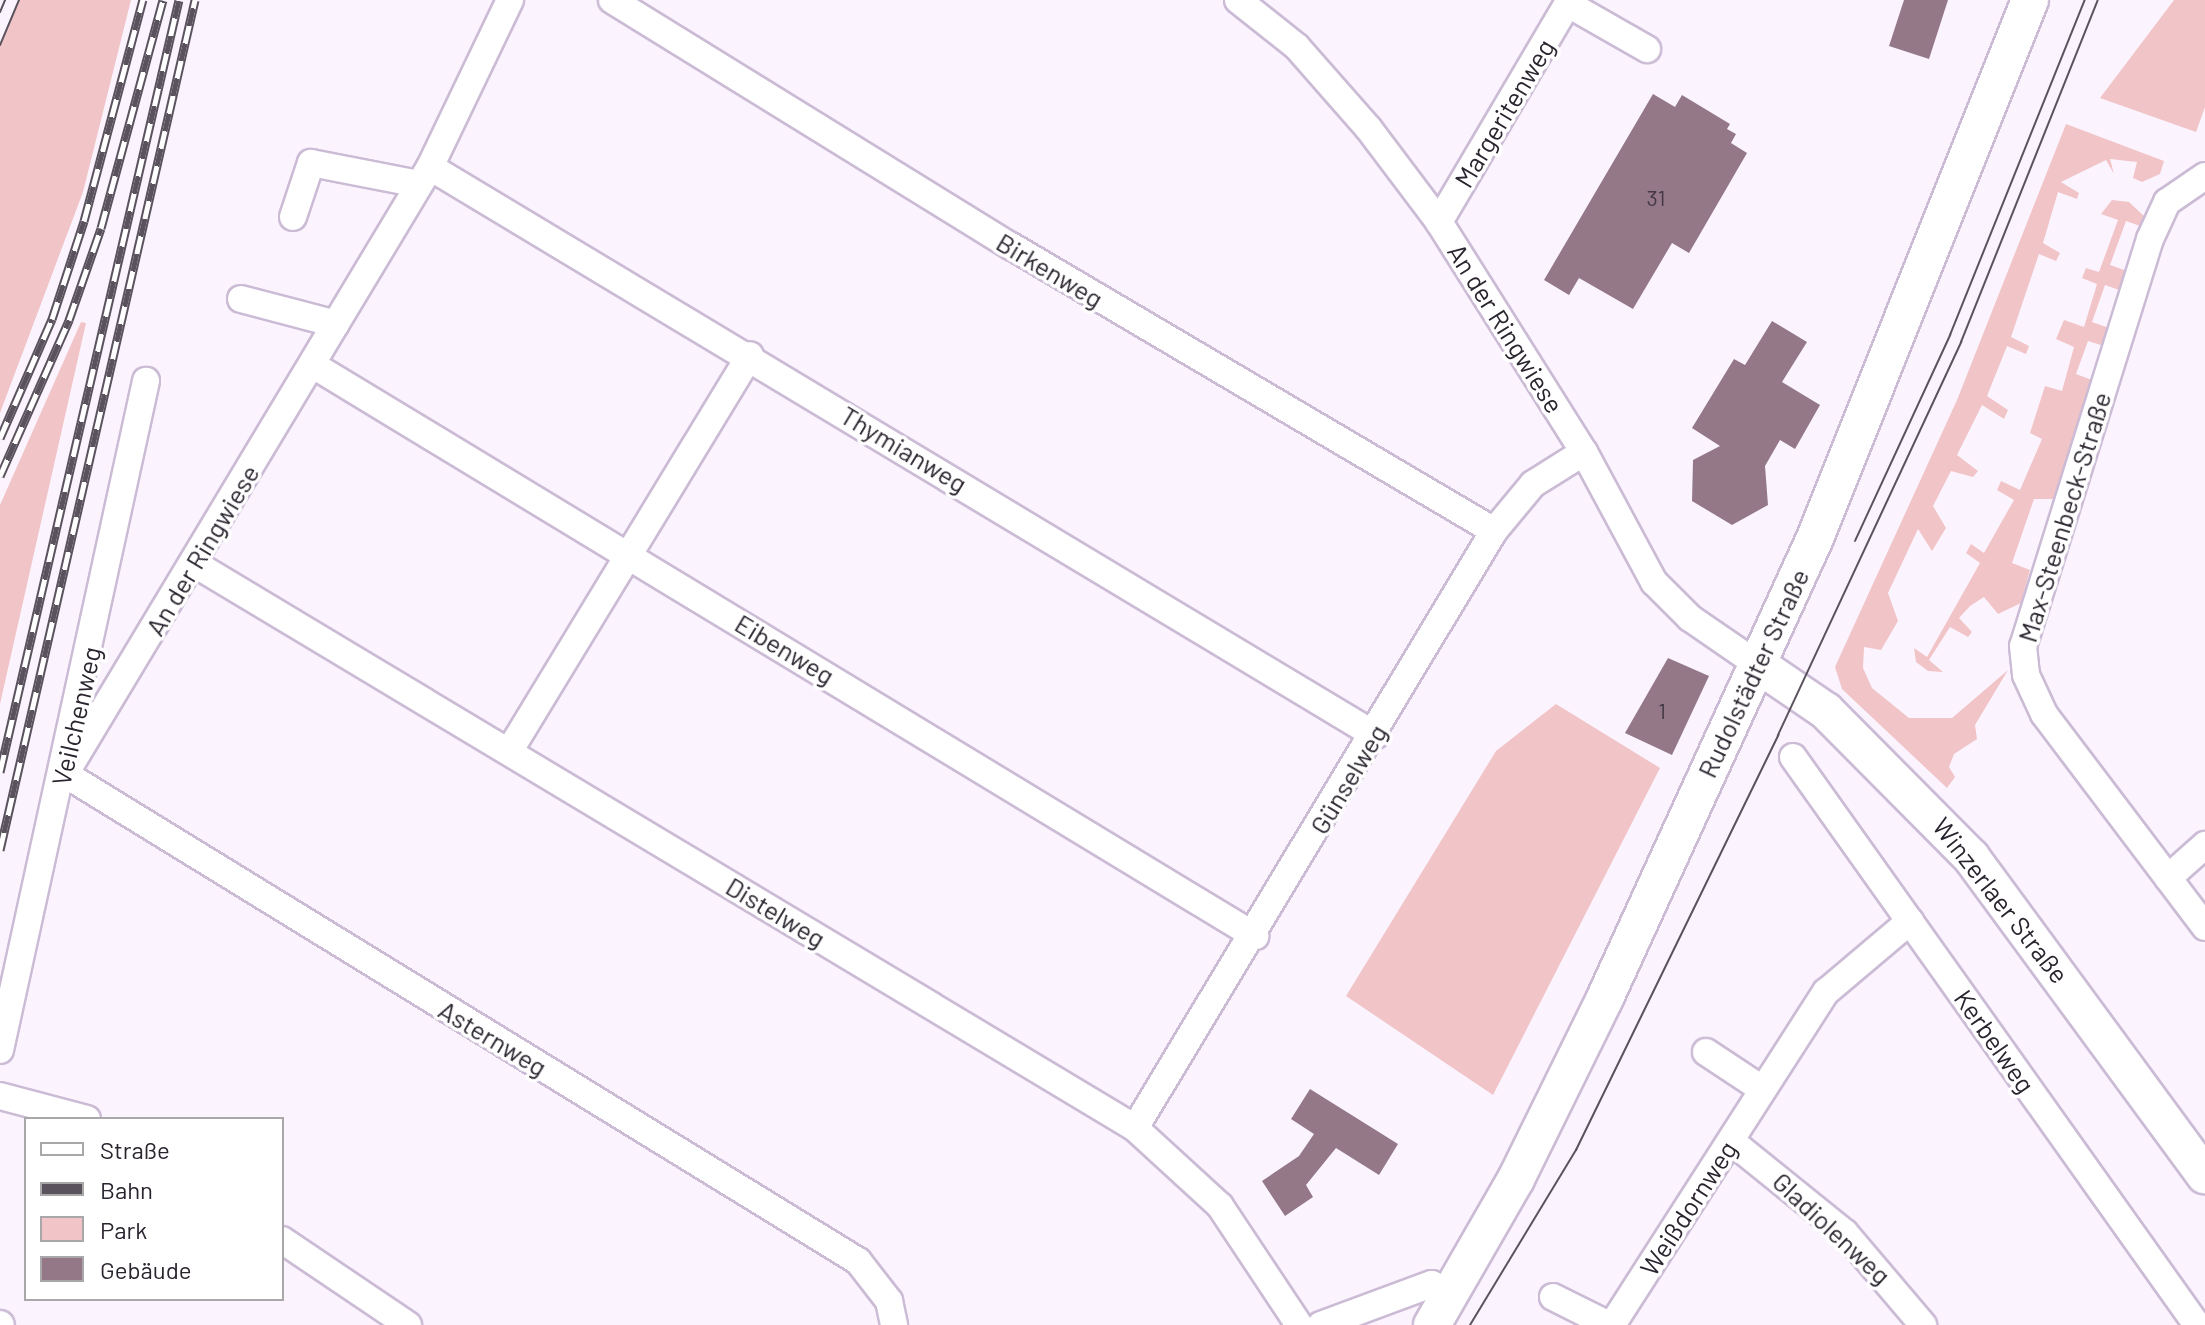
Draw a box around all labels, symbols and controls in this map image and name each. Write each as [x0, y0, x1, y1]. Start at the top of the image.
street label: Margeritenweg [1447, 33, 1561, 193]
house number: 31 [1647, 185, 1665, 211]
street label: Birkenweg [991, 226, 1109, 314]
street label: An der Ringwiese [1441, 238, 1571, 418]
street label: Max-Steenbeck-Straße [2011, 388, 2117, 646]
street label: Thymianweg [835, 399, 973, 499]
street label: An der Ringwiese [139, 459, 265, 641]
street label: Rudolstädter Straße [1691, 564, 1815, 782]
street label: Eibenweg [730, 607, 840, 691]
street label: Veilchenweg [45, 644, 107, 788]
house number: 1 [1658, 698, 1666, 724]
street label: Günselweg [1303, 719, 1393, 839]
street label: Winzerlaer Straße [1927, 811, 2075, 989]
street label: Distelweg [721, 870, 831, 954]
street label: Kerbelweg [1948, 983, 2042, 1099]
street label: Asternweg [433, 994, 553, 1082]
legend [24, 1117, 284, 1301]
text: Straße [100, 1135, 170, 1164]
street label: Weißdornweg [1633, 1135, 1743, 1281]
street label: Gladiolenweg [1767, 1165, 1897, 1291]
text: Bahn [100, 1175, 153, 1204]
text: Park [100, 1215, 147, 1244]
text: Gebäude [100, 1255, 192, 1284]

